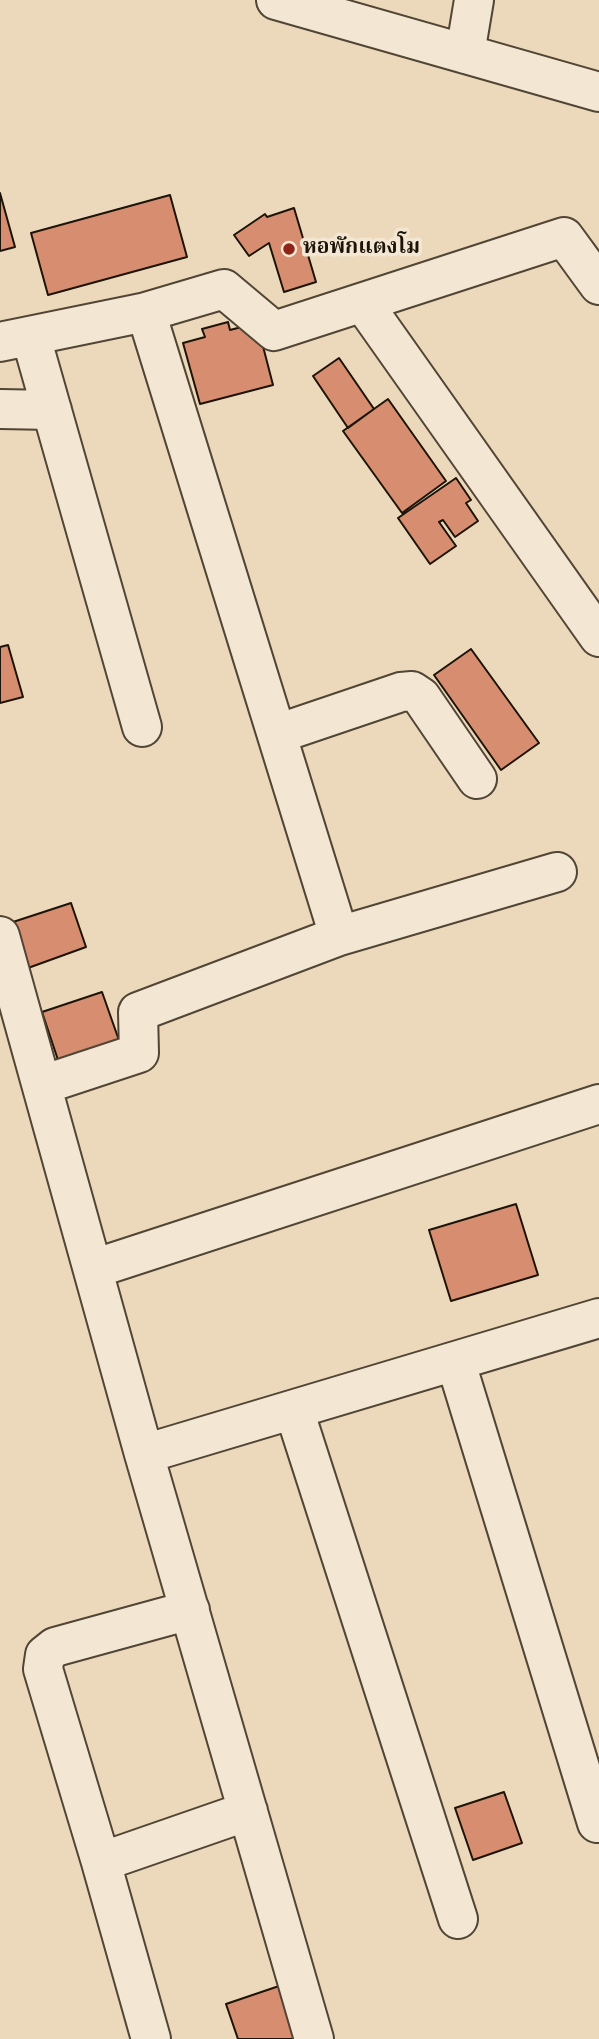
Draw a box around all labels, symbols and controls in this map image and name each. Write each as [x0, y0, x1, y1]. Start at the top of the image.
place label: หอพักแตงโม [303, 236, 420, 262]
marker: หอพักแตงโม [281, 241, 297, 257]

